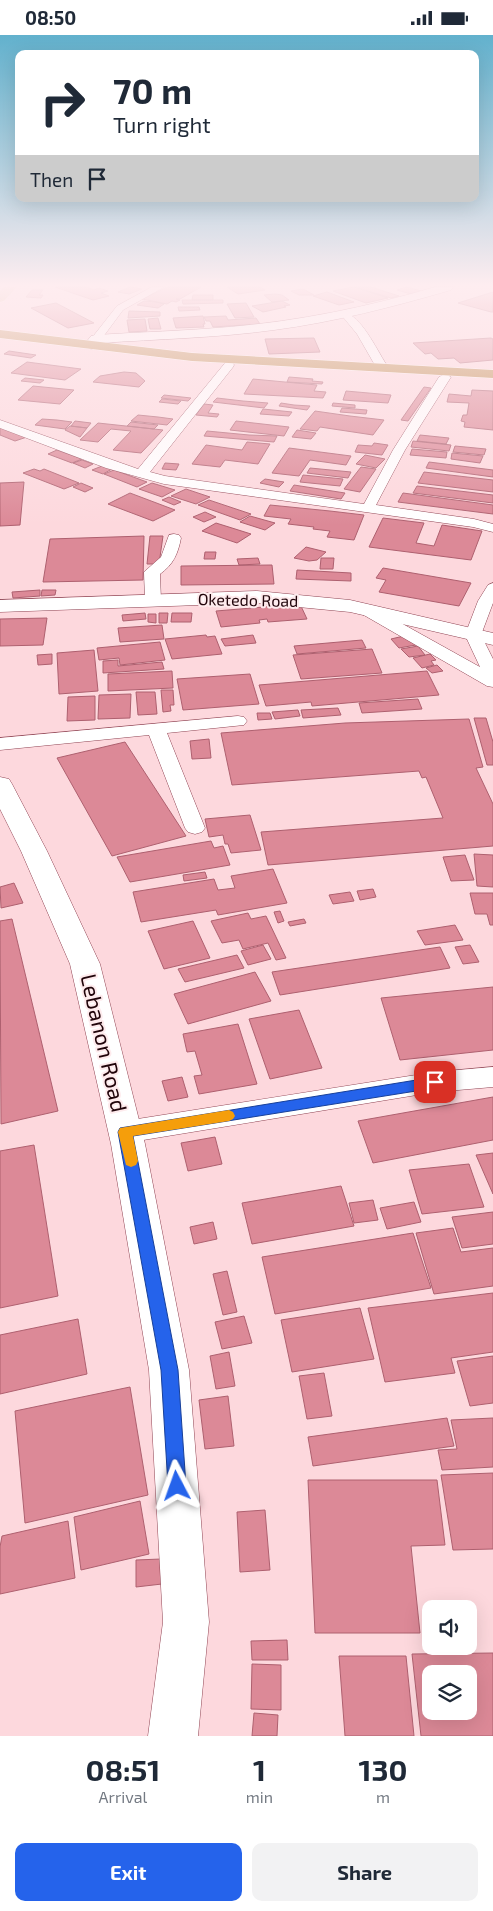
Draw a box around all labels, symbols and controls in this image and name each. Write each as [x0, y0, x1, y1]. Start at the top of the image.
text: 08:50 [25, 6, 76, 29]
text: 70 m [113, 69, 192, 111]
icon: right [30, 70, 95, 135]
text: Turn right [113, 111, 211, 137]
icon: arrive [83, 165, 111, 193]
text: Then [30, 168, 73, 191]
street label: Oketedo Road [198, 589, 298, 610]
street label: Lebanon Road [76, 971, 134, 1115]
pin [414, 1061, 456, 1103]
icon: arrive [421, 1068, 449, 1096]
position arrow [150, 1459, 202, 1511]
map controls [422, 1600, 477, 1720]
button: sound [422, 1600, 477, 1655]
button: layers [422, 1665, 477, 1720]
text: 08:51 [85, 1751, 160, 1787]
text: 1 [253, 1751, 266, 1787]
text: 130 [359, 1751, 408, 1787]
text: Arrival [99, 1787, 147, 1806]
text: min [246, 1787, 273, 1806]
text: m [376, 1787, 390, 1806]
button: Exit [15, 1843, 242, 1901]
button: Share [252, 1843, 478, 1901]

